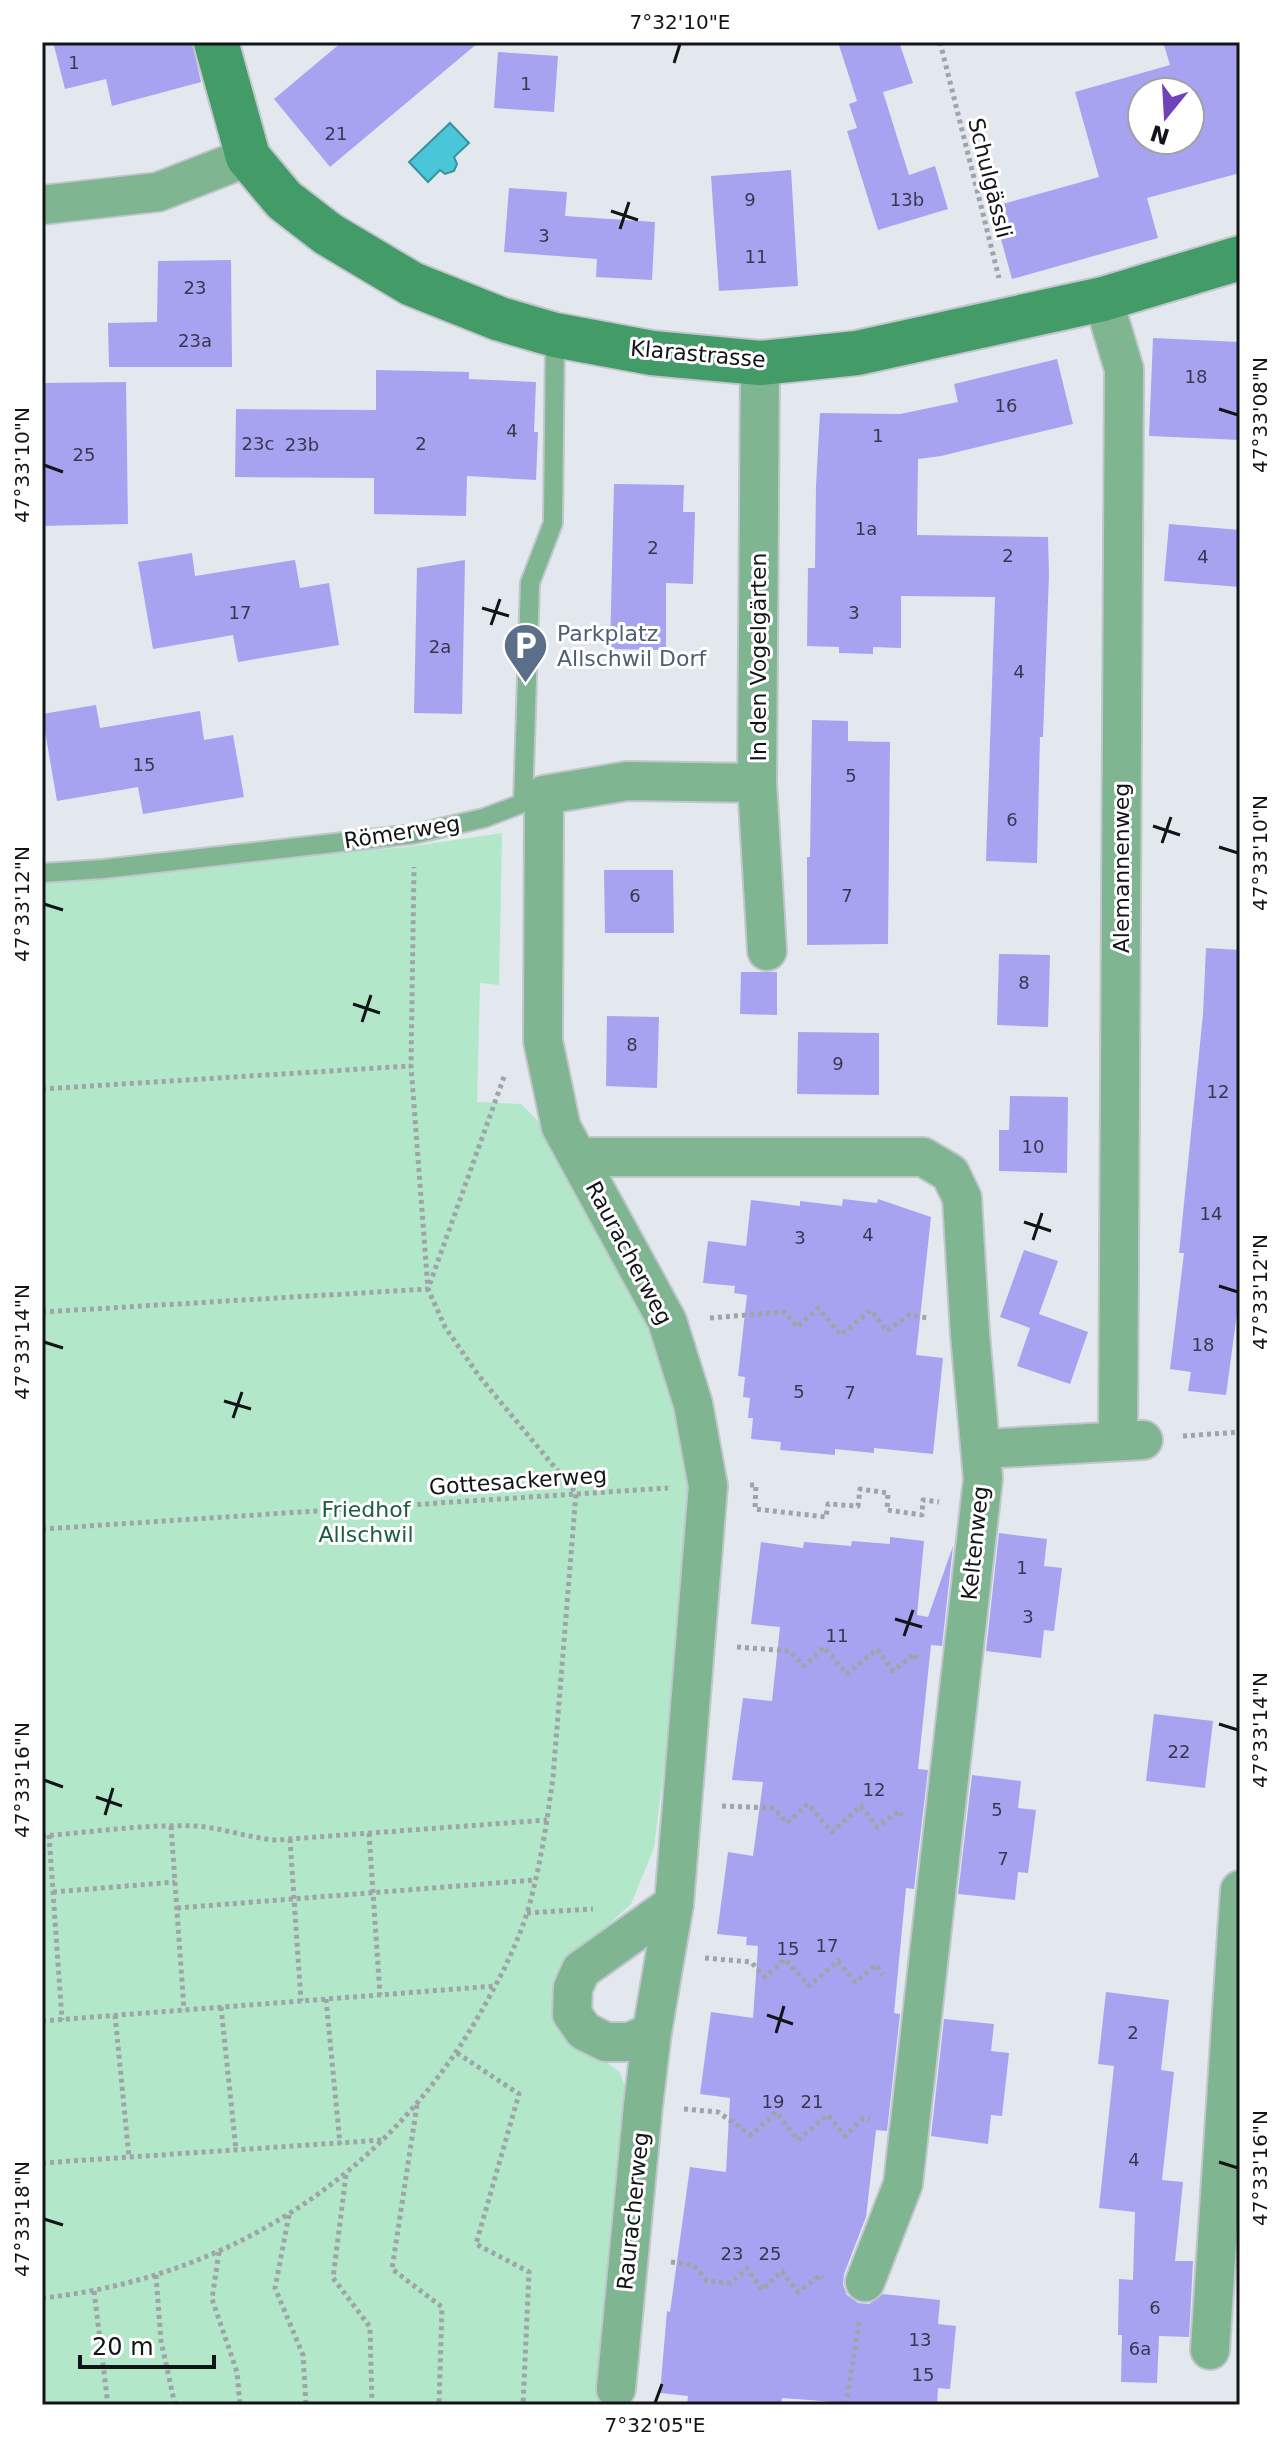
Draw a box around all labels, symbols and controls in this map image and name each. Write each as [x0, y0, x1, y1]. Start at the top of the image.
text: 7°32'10"E [630, 10, 730, 34]
house number: 1 [68, 52, 80, 73]
house number: 1 [520, 73, 532, 94]
north arrow [1126, 76, 1206, 156]
street label: Schulgässli [963, 115, 1017, 241]
text: N [1147, 120, 1173, 149]
house number: 21 [325, 123, 347, 144]
house number: 9 [744, 189, 756, 210]
house number: 13b [890, 189, 924, 210]
house number: 3 [538, 225, 550, 246]
house number: 11 [745, 246, 767, 267]
house number: 23 [184, 277, 206, 298]
house number: 23a [178, 330, 212, 351]
street label: Klarastrasse [629, 336, 767, 372]
text: 47°33'08"N [1248, 357, 1272, 473]
house number: 18 [1185, 366, 1207, 387]
house number: 16 [995, 395, 1017, 416]
text: 47°33'10"N [10, 407, 34, 523]
house number: 4 [506, 420, 518, 441]
house number: 1 [872, 425, 884, 446]
house number: 23c [242, 433, 274, 454]
house number: 2 [415, 433, 427, 454]
house number: 23b [285, 434, 319, 455]
house number: 25 [73, 444, 95, 465]
house number: 1a [855, 518, 877, 539]
house number: 2 [647, 537, 659, 558]
house number: 2 [1002, 545, 1014, 566]
house number: 4 [1197, 546, 1209, 567]
street label: In den Vogelgärten [746, 553, 771, 761]
house number: 17 [229, 602, 251, 623]
house number: 3 [848, 602, 860, 623]
place label: Parkplatz Allschwil Dorf [557, 621, 707, 671]
parking icon: Parkplatz Allschwil Dorf [502, 622, 550, 685]
house number: 2a [429, 636, 451, 657]
house number: 4 [1013, 661, 1025, 682]
house number: 15 [133, 754, 155, 775]
house number: 5 [845, 765, 857, 786]
street label: Alemannenweg [1109, 783, 1134, 953]
text: 47°33'10"N [1248, 795, 1272, 911]
house number: 6 [1006, 809, 1018, 830]
street label: Römerweg [342, 810, 462, 854]
text: 47°33'12"N [10, 846, 34, 962]
house number: 6 [629, 885, 641, 906]
house number: 7 [841, 885, 853, 906]
house number: 8 [1018, 972, 1030, 993]
house number: 8 [626, 1034, 638, 1055]
house number: 9 [832, 1053, 844, 1074]
house number: 12 [1207, 1081, 1229, 1102]
house number: 10 [1022, 1136, 1044, 1157]
street label: Rauracherweg [581, 1177, 677, 1329]
house number: 14 [1200, 1203, 1222, 1224]
house number: 4 [862, 1224, 874, 1245]
house number: 3 [794, 1227, 806, 1248]
text: 47°33'12"N [1248, 1234, 1272, 1350]
text: 47°33'14"N [10, 1284, 34, 1400]
house number: 18 [1192, 1334, 1214, 1355]
house number: 5 [793, 1381, 805, 1402]
house number: 7 [844, 1382, 856, 1403]
street label: Gottesackerweg [428, 1462, 608, 1500]
street label: Keltenweg [957, 1485, 993, 1601]
park label: Friedhof Allschwil [319, 1497, 414, 1547]
house number: 1 [1016, 1557, 1028, 1578]
house number: 3 [1022, 1606, 1034, 1627]
house number: 11 [826, 1625, 848, 1646]
text: 47°33'14"N [1248, 1672, 1272, 1788]
text: 47°33'16"N [10, 1722, 34, 1838]
house number: 22 [1168, 1741, 1190, 1762]
house number: 12 [863, 1779, 885, 1800]
house number: 5 [991, 1799, 1003, 1820]
house number: 7 [997, 1848, 1009, 1869]
house number: 17 [816, 1935, 838, 1956]
house number: 15 [777, 1938, 799, 1959]
house number: 2 [1127, 2022, 1139, 2043]
house number: 19 [762, 2091, 784, 2112]
house number: 21 [801, 2091, 823, 2112]
text: 47°33'16"N [1248, 2110, 1272, 2226]
street label: Rauracherweg [612, 2131, 654, 2291]
house number: 4 [1128, 2149, 1140, 2170]
text: 47°33'18"N [10, 2161, 34, 2277]
house number: 23 [721, 2243, 743, 2264]
house number: 25 [759, 2243, 781, 2264]
house number: 6 [1149, 2297, 1161, 2318]
scale bar [80, 2319, 214, 2369]
house number: 13 [909, 2329, 931, 2350]
text: 20 m [92, 2333, 154, 2361]
house number: 6a [1129, 2338, 1151, 2359]
house number: 15 [912, 2364, 934, 2385]
text: 7°32'05"E [605, 2413, 705, 2437]

